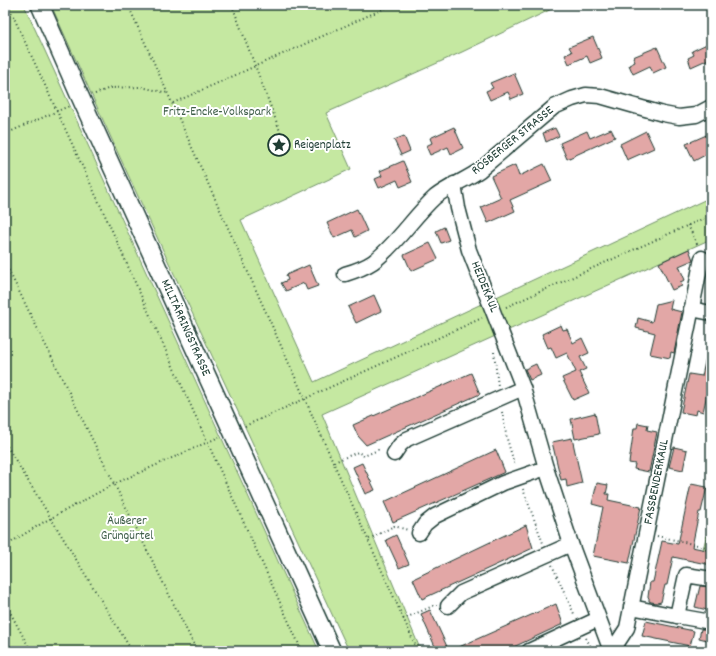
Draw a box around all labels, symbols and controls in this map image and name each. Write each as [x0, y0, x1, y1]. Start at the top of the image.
street label: RÖSBERGER STRASSE [468, 102, 558, 180]
park label: Fritz-Encke-Volkspark [163, 103, 271, 122]
place icon: Reigenplatz [266, 132, 292, 158]
place label: Reigenplatz [294, 136, 351, 155]
street label: HEIDEKAUL [465, 258, 503, 316]
street label: MILITÄRRINGSTRASSE [155, 276, 215, 380]
street label: FASSBENDERKAUL [639, 437, 675, 526]
park label: Äußerer Grüngürtel [101, 512, 153, 546]

